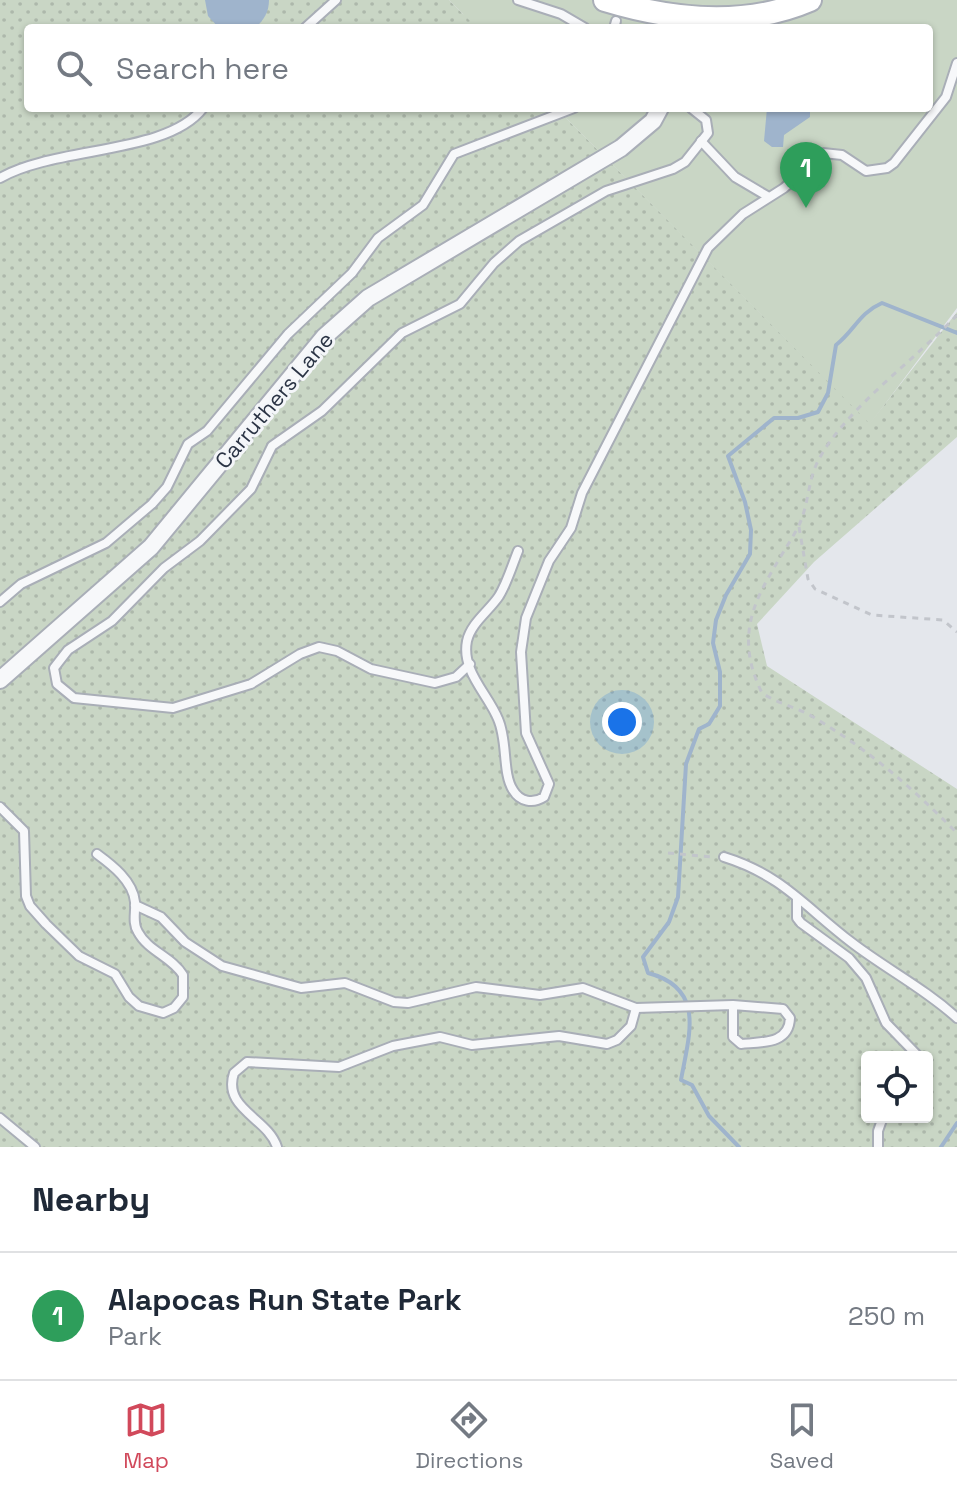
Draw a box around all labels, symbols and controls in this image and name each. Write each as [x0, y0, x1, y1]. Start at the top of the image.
search box [24, 24, 933, 112]
icon: search [52, 46, 96, 90]
text: Search here [116, 49, 289, 88]
pin: 1 [780, 142, 832, 208]
street label: Carruthers Lane [209, 326, 339, 474]
your location [602, 702, 642, 742]
map controls [861, 1051, 933, 1123]
button: locate [861, 1051, 933, 1123]
text: Nearby [32, 1178, 150, 1221]
text: Alapocas Run State Park [108, 1280, 462, 1319]
text: 1 [52, 1299, 64, 1333]
text: 250 m [848, 1299, 925, 1333]
text: Park [108, 1319, 162, 1353]
tab: Map [123, 1398, 169, 1474]
tab: Directions [415, 1398, 523, 1474]
tab: Saved [770, 1398, 834, 1474]

